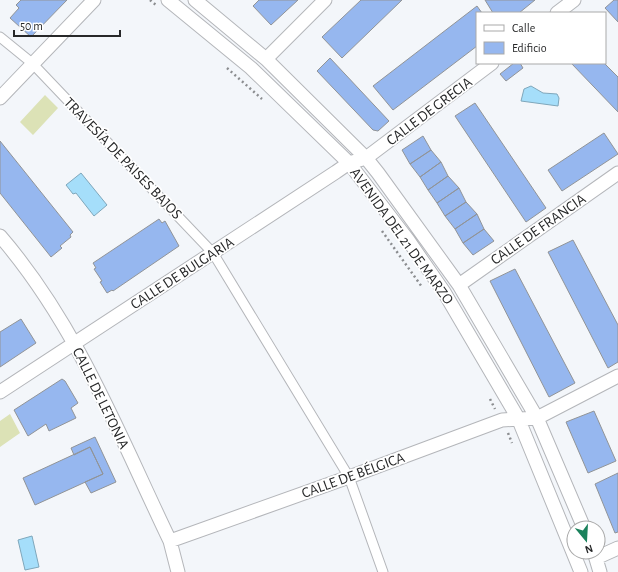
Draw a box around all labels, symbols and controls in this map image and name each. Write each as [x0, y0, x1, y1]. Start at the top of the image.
scale bar [14, 12, 120, 38]
legend [476, 12, 606, 64]
text: 50 m [20, 20, 43, 32]
text: Calle [512, 22, 535, 34]
text: Edificio [512, 42, 547, 54]
street label: CALLE DE GRECIA [384, 74, 475, 148]
street label: TRAVESÍA DE PAISES BAJOS [61, 93, 186, 222]
street label: AVENIDA DEL 21 DE MARZO [347, 165, 456, 307]
street label: CALLE DE FRANCIA [488, 191, 589, 268]
street label: CALLE DE BULGARIA [128, 234, 237, 312]
street label: CALLE DE LETONIA [70, 345, 132, 452]
street label: CALLE DE BÉLGICA [299, 448, 407, 501]
north arrow [566, 520, 606, 560]
text: N [584, 543, 594, 555]

